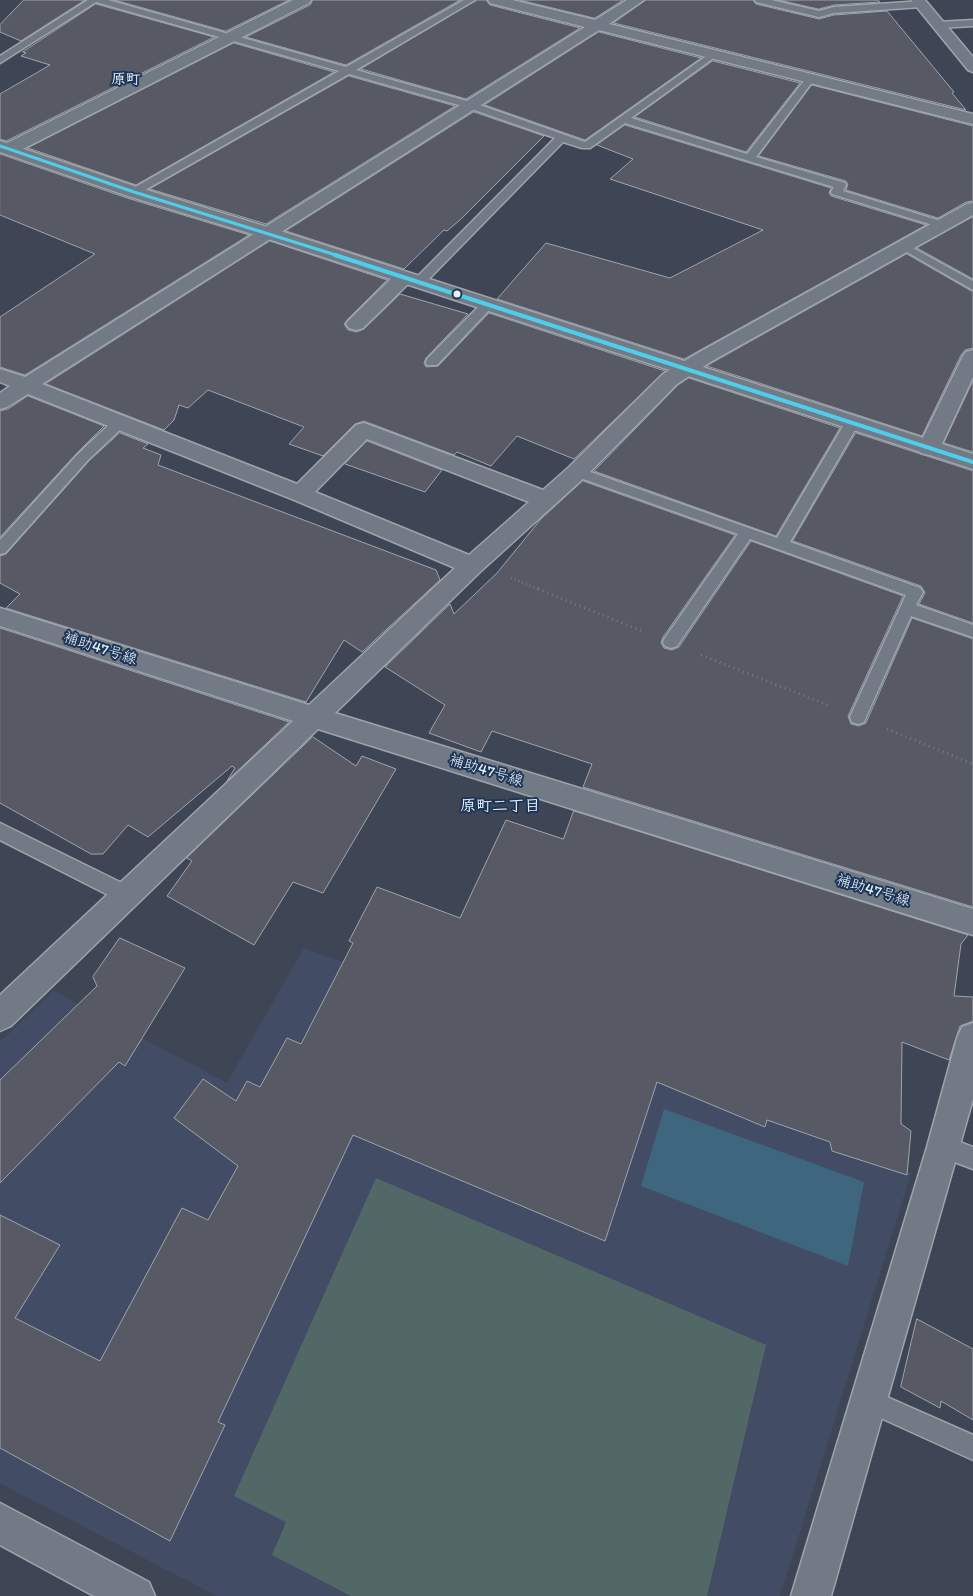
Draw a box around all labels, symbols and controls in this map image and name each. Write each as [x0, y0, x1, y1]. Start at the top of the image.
district label: 原町 [111, 71, 141, 89]
unlabelled marker [452, 289, 462, 299]
street label: 補助47号線 [61, 629, 139, 669]
street label: 補助47号線 [447, 751, 525, 791]
district label: 原町二丁目 [460, 797, 540, 817]
street label: 補助47号線 [834, 871, 912, 911]

